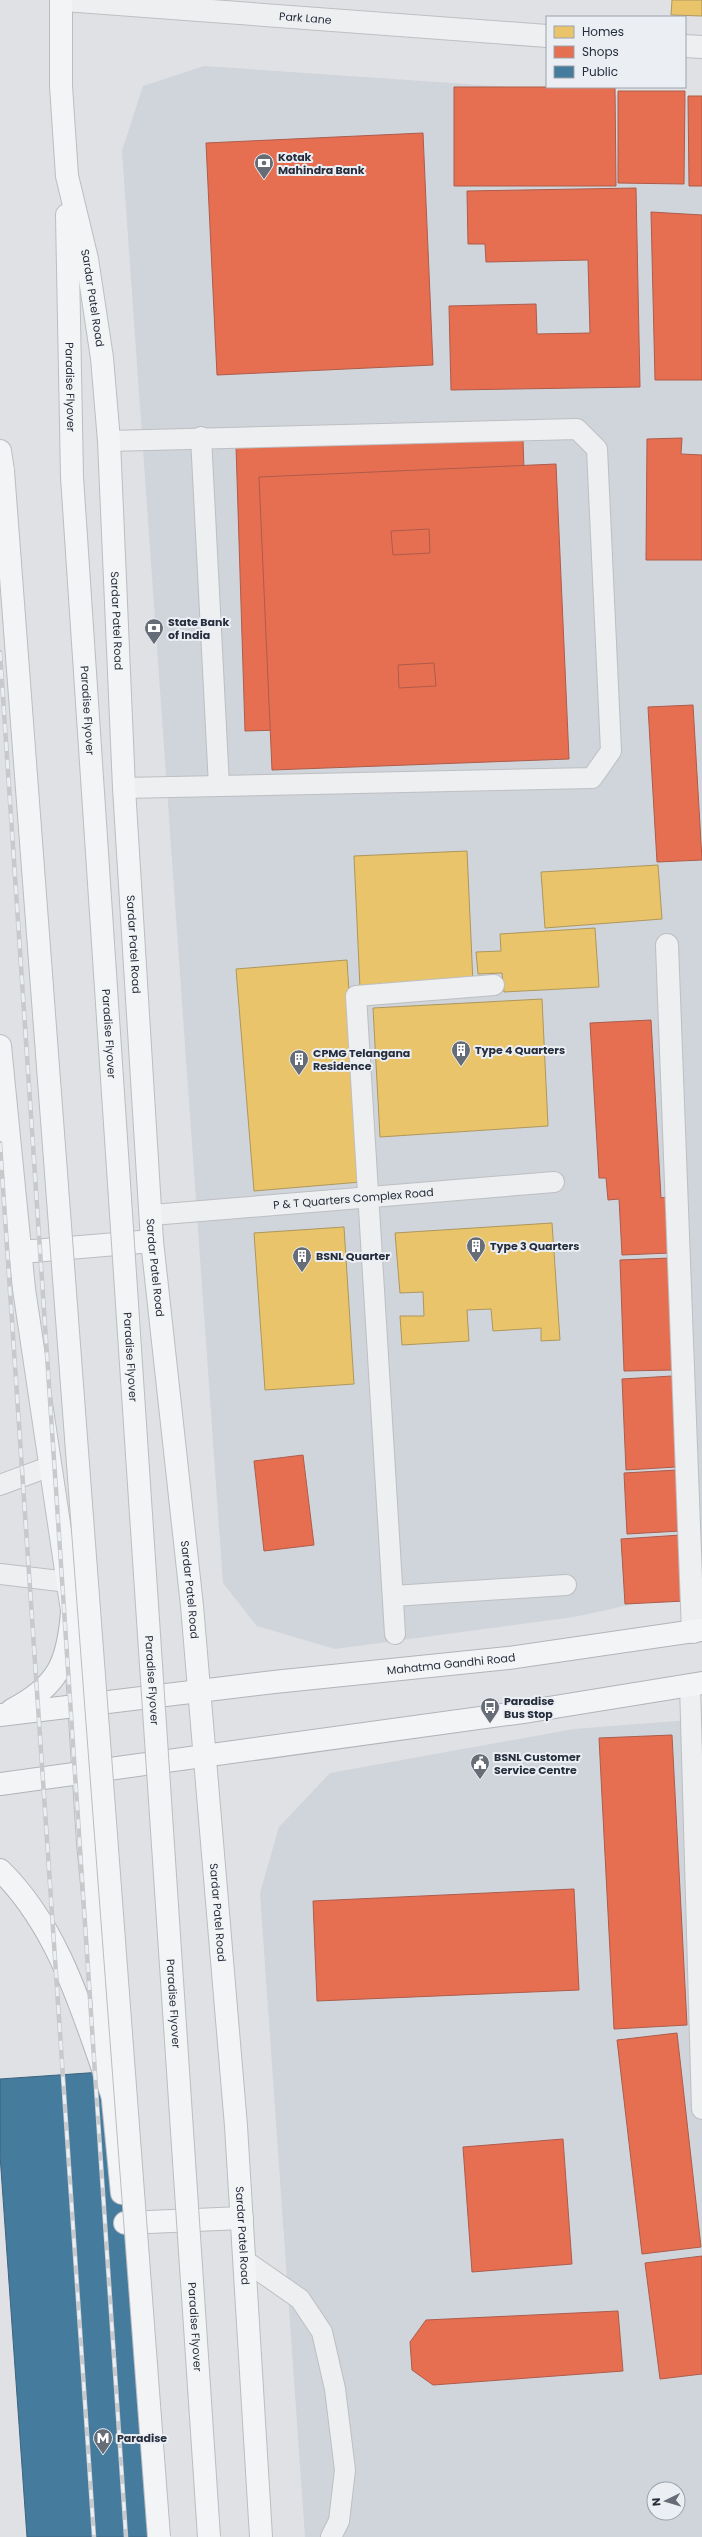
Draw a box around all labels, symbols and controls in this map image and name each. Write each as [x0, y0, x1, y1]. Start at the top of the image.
street label: Park Lane [279, 8, 332, 28]
legend [546, 16, 686, 88]
text: Homes [582, 23, 624, 40]
text: Shops [582, 43, 619, 60]
text: Public [582, 63, 618, 80]
place label: Kotak Mahindra Bank [278, 149, 365, 178]
bank icon: Kotak Mahindra Bank [253, 152, 275, 180]
street label: Sardar Patel Road [77, 247, 108, 348]
street label: Paradise Flyover [61, 342, 79, 432]
street label: Sardar Patel Road [107, 571, 127, 671]
place label: State Bank of India [168, 614, 229, 643]
bank icon: State Bank of India [143, 617, 165, 645]
street label: Paradise Flyover [77, 665, 98, 756]
street label: Sardar Patel Road [123, 895, 145, 994]
street label: Paradise Flyover [98, 989, 120, 1079]
building icon: Type 4 Quarters [450, 1039, 472, 1067]
place label: Type 4 Quarters [475, 1042, 565, 1058]
place label: CPMG Telangana Residence [313, 1045, 410, 1074]
building icon: CPMG Telangana Residence [288, 1048, 310, 1076]
street label: P & T Quarters Complex Road [272, 1184, 434, 1213]
street label: Sardar Patel Road [143, 1218, 168, 1318]
building icon: Type 3 Quarters [465, 1235, 487, 1263]
place label: Type 3 Quarters [490, 1238, 579, 1254]
building icon: BSNL Quarter [291, 1245, 313, 1273]
place label: BSNL Quarter [316, 1248, 390, 1264]
street label: Paradise Flyover [120, 1312, 141, 1402]
street label: Sardar Patel Road [177, 1540, 203, 1640]
street label: Paradise Flyover [141, 1635, 163, 1726]
street label: Mahatma Gandhi Road [386, 1649, 516, 1678]
place label: Paradise Bus Stop [504, 1693, 554, 1722]
bus stop icon: Paradise Bus Stop [479, 1696, 501, 1724]
place label: BSNL Customer Service Centre [494, 1749, 581, 1778]
public building icon: BSNL Customer Service Centre [469, 1752, 491, 1780]
street label: Sardar Patel Road [206, 1863, 230, 1962]
street label: Paradise Flyover [163, 1958, 184, 2049]
street label: Sardar Patel Road [232, 2186, 254, 2285]
street label: Paradise Flyover [184, 2282, 206, 2372]
metro station icon: Paradise [92, 2427, 114, 2455]
place label: Paradise [117, 2430, 167, 2446]
north arrow [646, 2481, 686, 2521]
text: N [648, 2497, 664, 2507]

